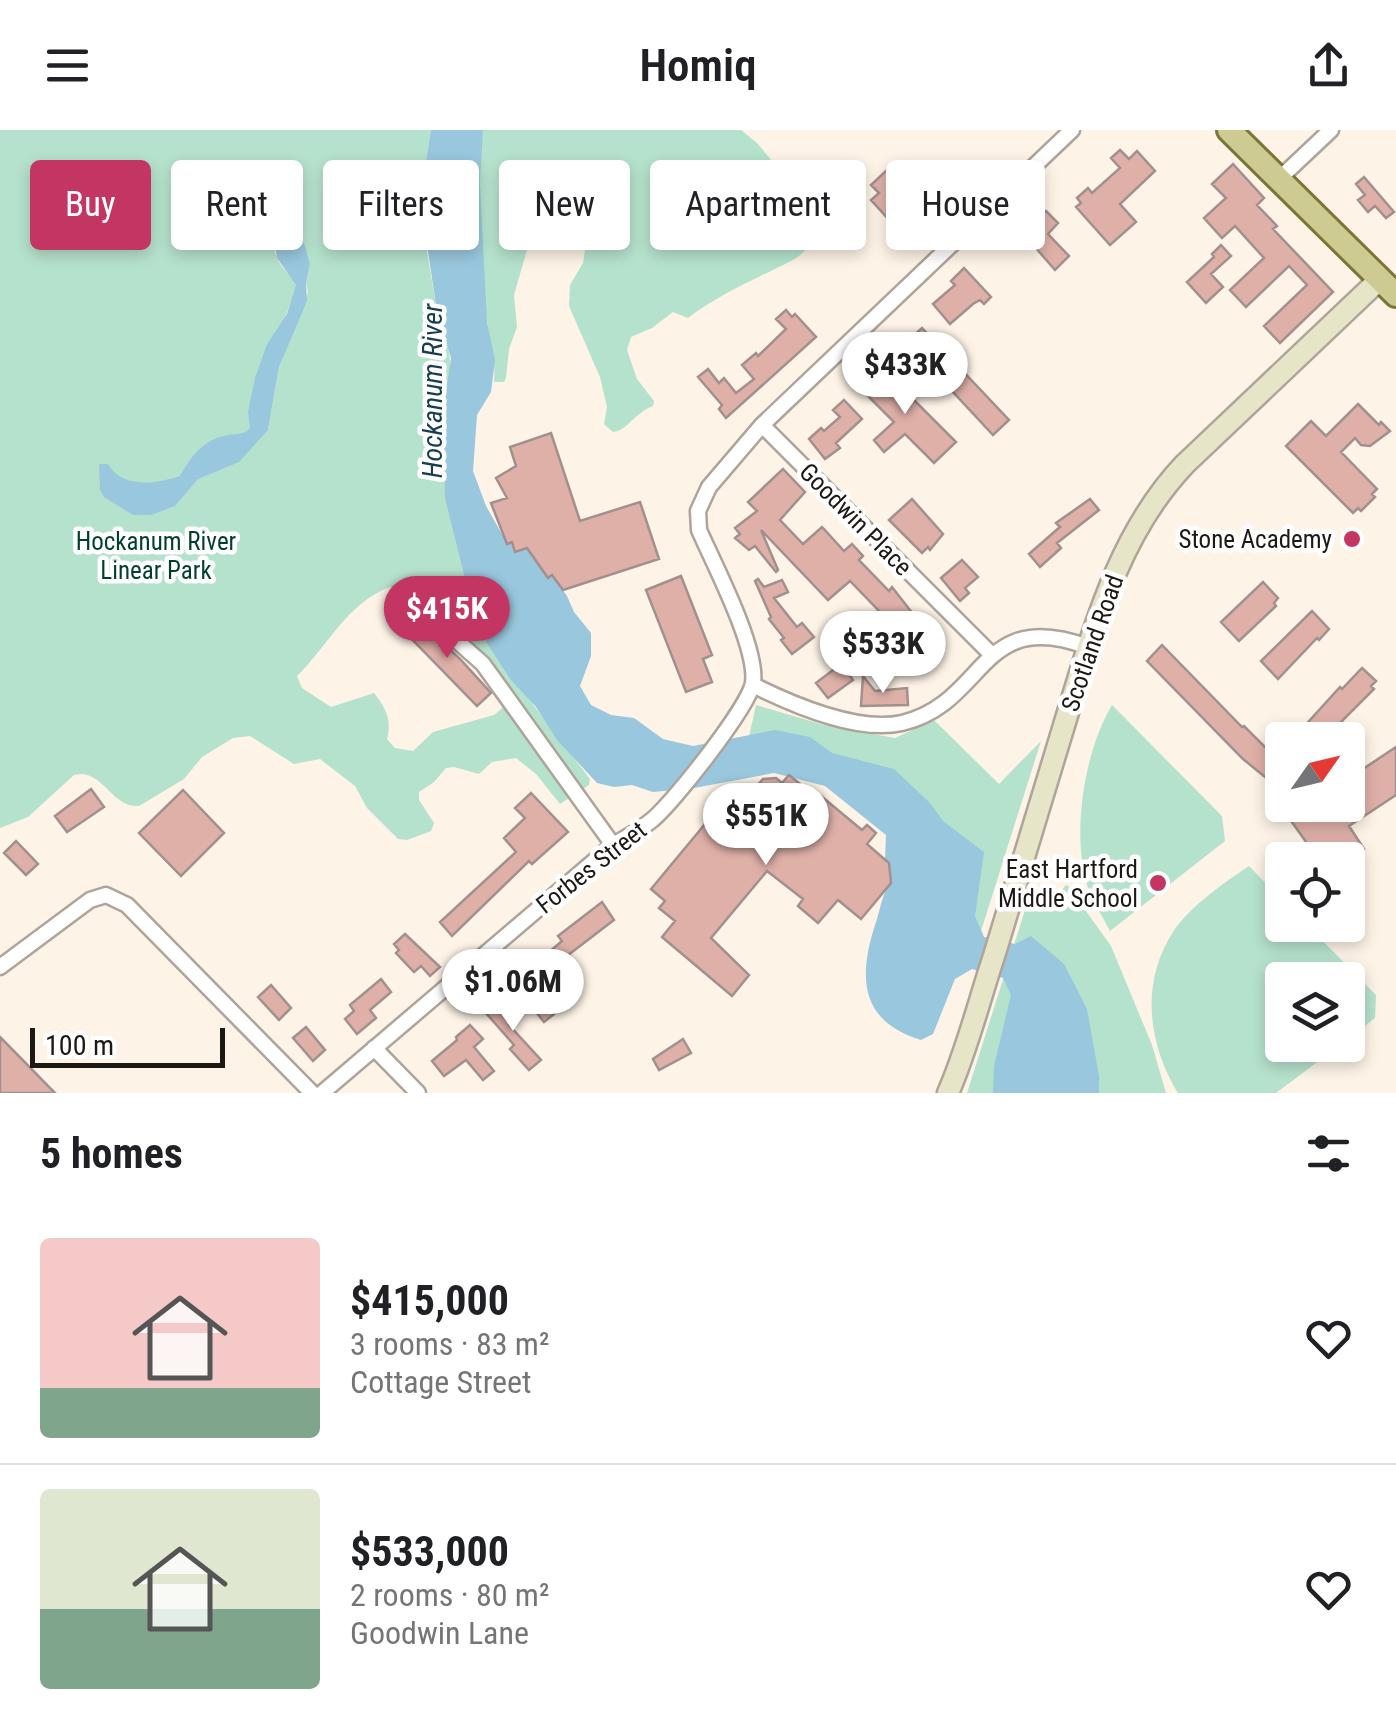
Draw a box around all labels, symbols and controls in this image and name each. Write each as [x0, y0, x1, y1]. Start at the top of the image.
icon: menu [40, 38, 95, 93]
icon: share [1301, 38, 1356, 93]
text: Homiq [639, 39, 757, 92]
chip: Buy [30, 160, 151, 250]
chip: Rent [171, 160, 303, 250]
chip: Filters [323, 160, 479, 250]
chip: New [499, 160, 630, 250]
chip: Apartment [650, 160, 866, 250]
chip: House [886, 160, 1045, 250]
water label: Hockanum River [416, 303, 449, 478]
pin: $433K [835, 332, 975, 417]
text: $433K [864, 345, 946, 383]
street label: Goodwin Place [793, 457, 918, 582]
place label: Stone Academy [1178, 525, 1332, 554]
park label: Hockanum River Linear Park [76, 527, 237, 585]
marker: Stone Academy [1341, 528, 1363, 550]
street label: Scotland Road [1056, 571, 1129, 715]
pin: $415K [377, 576, 517, 661]
text: $415K [406, 589, 488, 627]
pin: $533K [813, 611, 953, 696]
text: $533K [842, 624, 924, 662]
north arrow [1265, 722, 1365, 822]
map controls [1265, 722, 1365, 1062]
pin: $551K [696, 783, 836, 868]
text: $551K [725, 796, 807, 834]
street label: Forbes Street [530, 815, 652, 919]
button: locate [1265, 842, 1365, 942]
place label: East Hartford Middle School [998, 855, 1138, 913]
marker: East Hartford Middle School [1147, 872, 1169, 894]
pin: $1.06M [432, 949, 594, 1034]
text: $1.06M [464, 962, 562, 1000]
button: layers [1265, 962, 1365, 1062]
scale bar [30, 1023, 225, 1068]
text: 100 m [45, 1029, 114, 1062]
icon: filters [1301, 1126, 1356, 1181]
text: 5 homes [40, 1129, 183, 1178]
text: $415,000 [350, 1276, 509, 1325]
icon: home [120, 1278, 240, 1398]
icon: heart [1301, 1311, 1356, 1366]
text: 3 rooms · 83 m² [350, 1325, 549, 1363]
text: Cottage Street [350, 1363, 532, 1401]
text: $533,000 [350, 1527, 509, 1576]
icon: home [120, 1529, 240, 1649]
icon: heart [1301, 1562, 1356, 1617]
text: 2 rooms · 80 m² [350, 1576, 549, 1614]
text: Goodwin Lane [350, 1614, 529, 1652]

